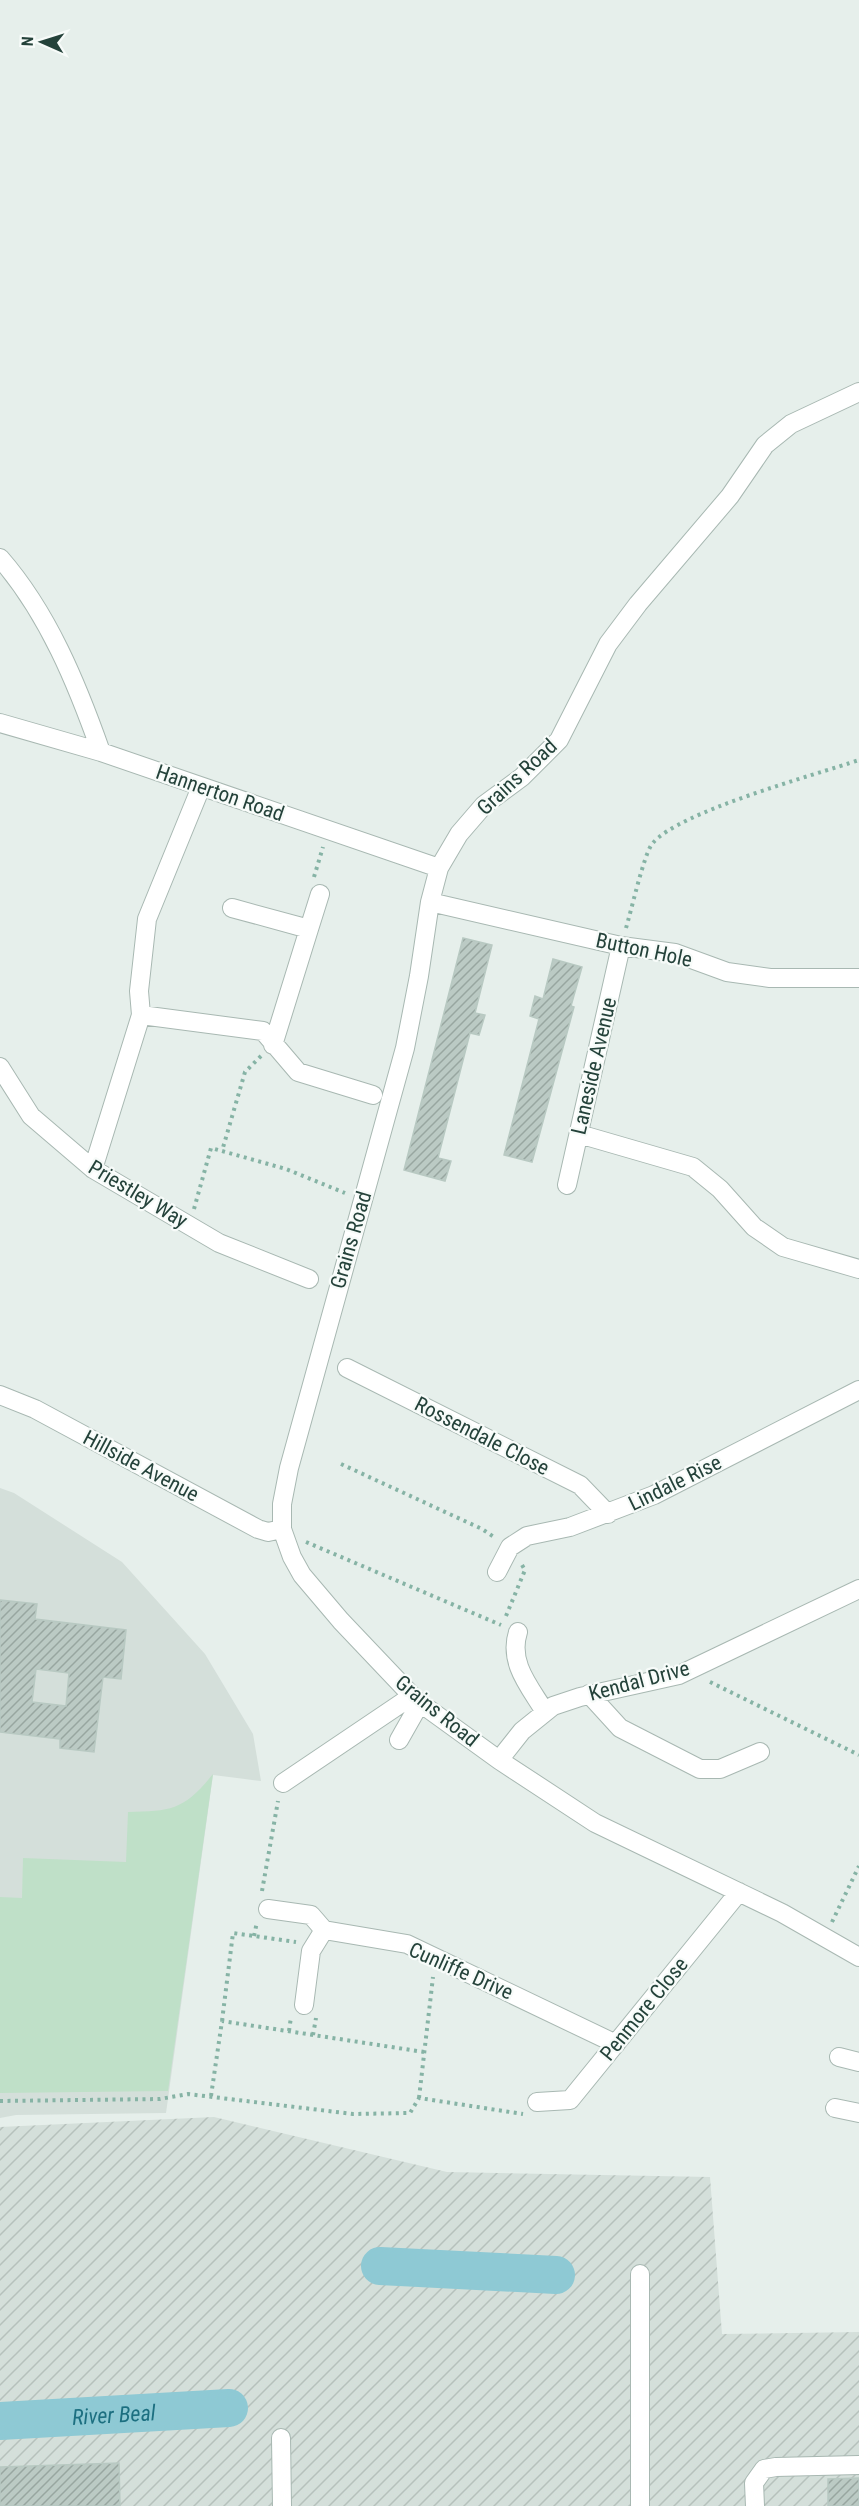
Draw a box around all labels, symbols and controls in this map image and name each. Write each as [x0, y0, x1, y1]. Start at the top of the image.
north arrow [12, 12, 72, 72]
text: N [18, 36, 37, 47]
street label: Grains Road [472, 734, 562, 820]
street label: Hannerton Road [153, 760, 287, 826]
street label: Button Hole [594, 928, 694, 972]
street label: Laneside Avenue [567, 995, 621, 1137]
street label: Priestley Way [84, 1155, 192, 1233]
street label: Grains Road [326, 1189, 376, 1291]
street label: Rossendale Close [411, 1392, 553, 1480]
street label: Hillside Avenue [79, 1425, 203, 1507]
street label: Lindale Rise [625, 1450, 725, 1516]
street label: Kendal Drive [586, 1656, 692, 1706]
street label: Grains Road [391, 1670, 483, 1752]
street label: Cunliffe Drive [405, 1937, 517, 2005]
street label: Penmore Close [595, 1953, 693, 2065]
water label: River Beal [71, 2400, 157, 2430]

